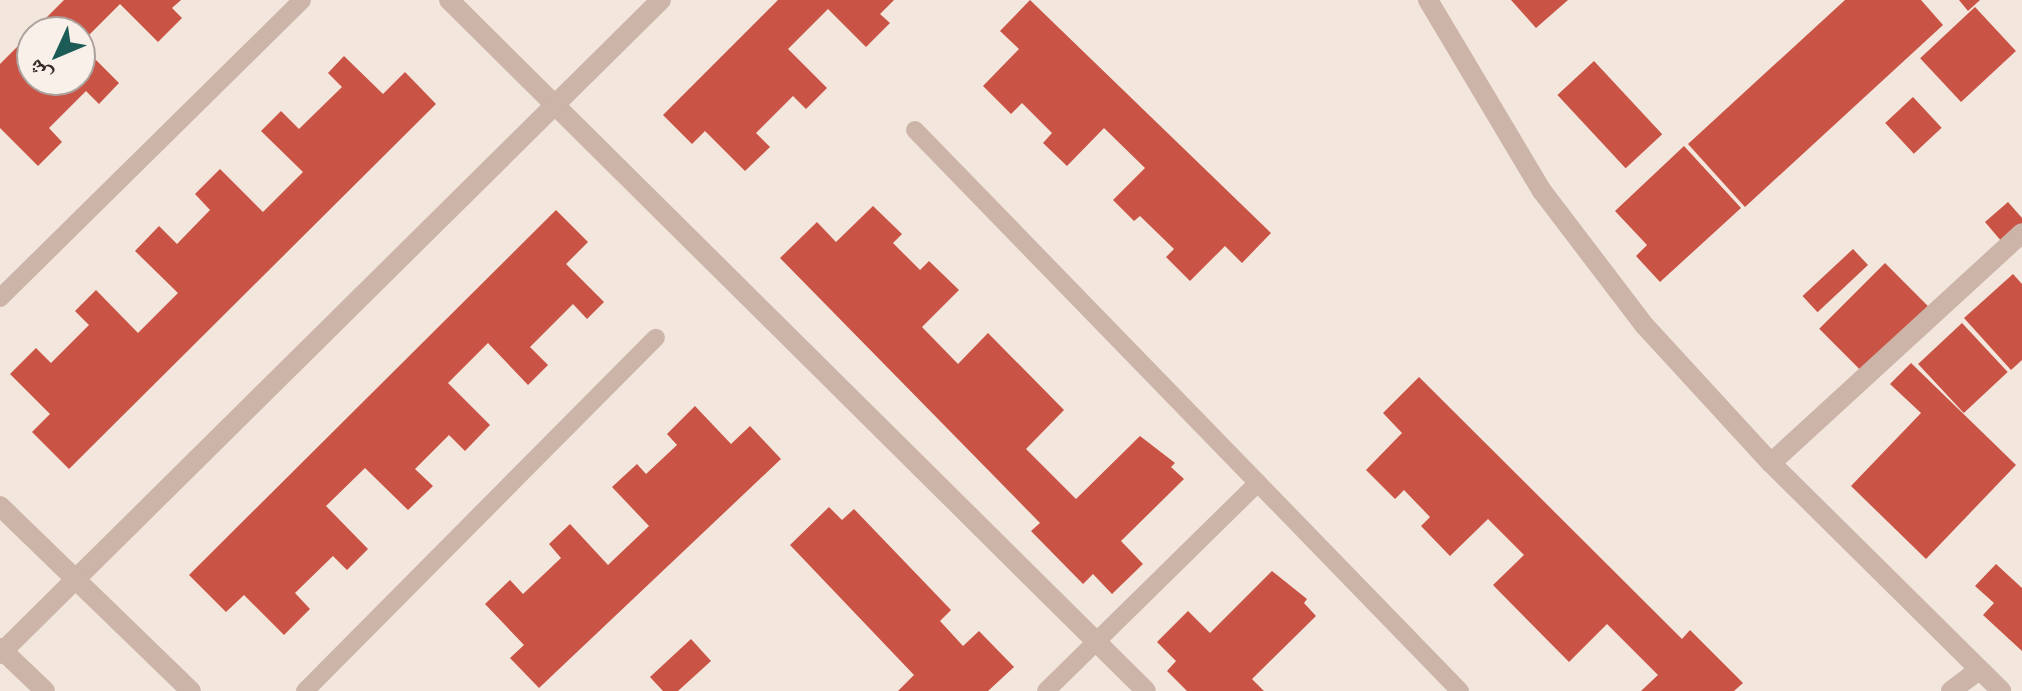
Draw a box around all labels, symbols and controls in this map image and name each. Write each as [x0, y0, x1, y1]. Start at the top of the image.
north arrow [16, 16, 96, 96]
text: ش [23, 55, 57, 89]

